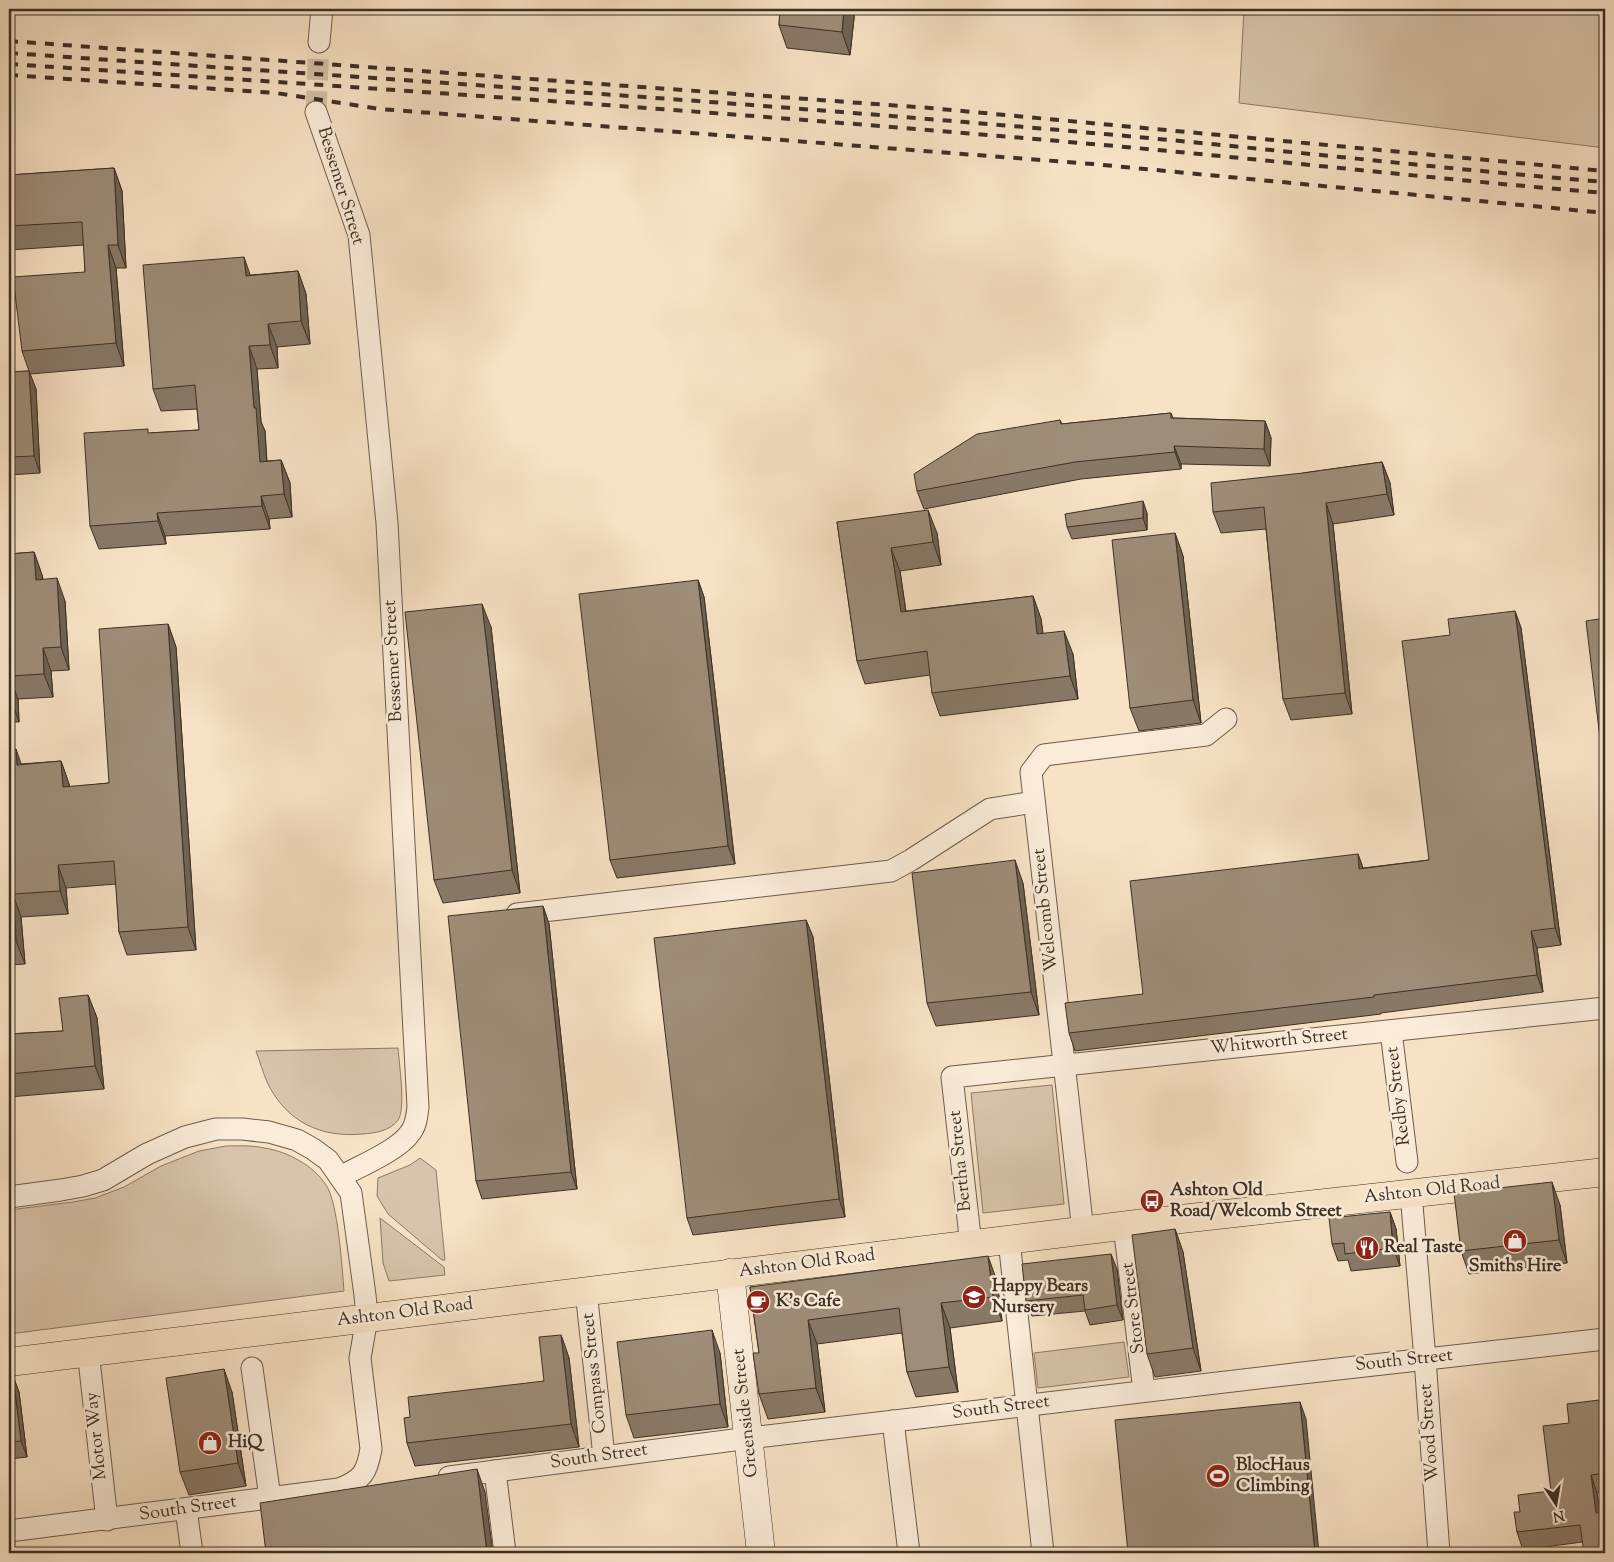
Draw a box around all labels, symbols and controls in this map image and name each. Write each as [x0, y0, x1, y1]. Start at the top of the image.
street label: Bessemer Street [310, 124, 370, 248]
street label: Bessemer Street [378, 599, 410, 723]
street label: Welcomb Street [1027, 847, 1065, 973]
street label: Whitworth Street [1209, 1022, 1349, 1062]
street label: Redby Street [1380, 1045, 1418, 1147]
street label: Bertha Street [943, 1109, 979, 1213]
street label: Ashton Old Road [1362, 1171, 1502, 1211]
place label: Ashton Old Road/Welcomb Street [1170, 1178, 1342, 1225]
bus stop icon: Ashton Old Road/Welcomb Street [1139, 1188, 1165, 1214]
shop icon: Smiths Hire [1502, 1228, 1528, 1254]
restaurant icon: Real Taste [1354, 1235, 1380, 1261]
place label: Real Taste [1384, 1235, 1464, 1261]
street label: Ashton Old Road [737, 1243, 877, 1285]
place label: Smiths Hire [1469, 1254, 1562, 1280]
street label: Store Street [1115, 1261, 1153, 1355]
place label: Happy Bears Nursery [992, 1274, 1088, 1321]
school or university icon: Happy Bears Nursery [961, 1284, 987, 1310]
cafe icon: K's Cafe [745, 1289, 771, 1315]
place label: K's Cafe [776, 1289, 841, 1315]
street label: Ashton Old Road [335, 1292, 475, 1334]
street label: Compass Street [576, 1311, 614, 1435]
street label: South Street [1354, 1343, 1454, 1379]
street label: Greenside Street [726, 1347, 766, 1479]
street label: Wood Street [1414, 1383, 1446, 1483]
street label: South Street [951, 1389, 1051, 1427]
street label: Motor Way [79, 1391, 115, 1481]
shop icon: HiQ [197, 1430, 223, 1456]
place label: HiQ [228, 1430, 265, 1456]
street label: South Street [549, 1437, 649, 1477]
place label: BlocHaus Climbing [1236, 1453, 1310, 1500]
sports icon: BlocHaus Climbing [1205, 1463, 1231, 1489]
north arrow [1532, 1480, 1582, 1530]
street label: South Street [138, 1489, 238, 1529]
text: N [1551, 1504, 1566, 1526]

